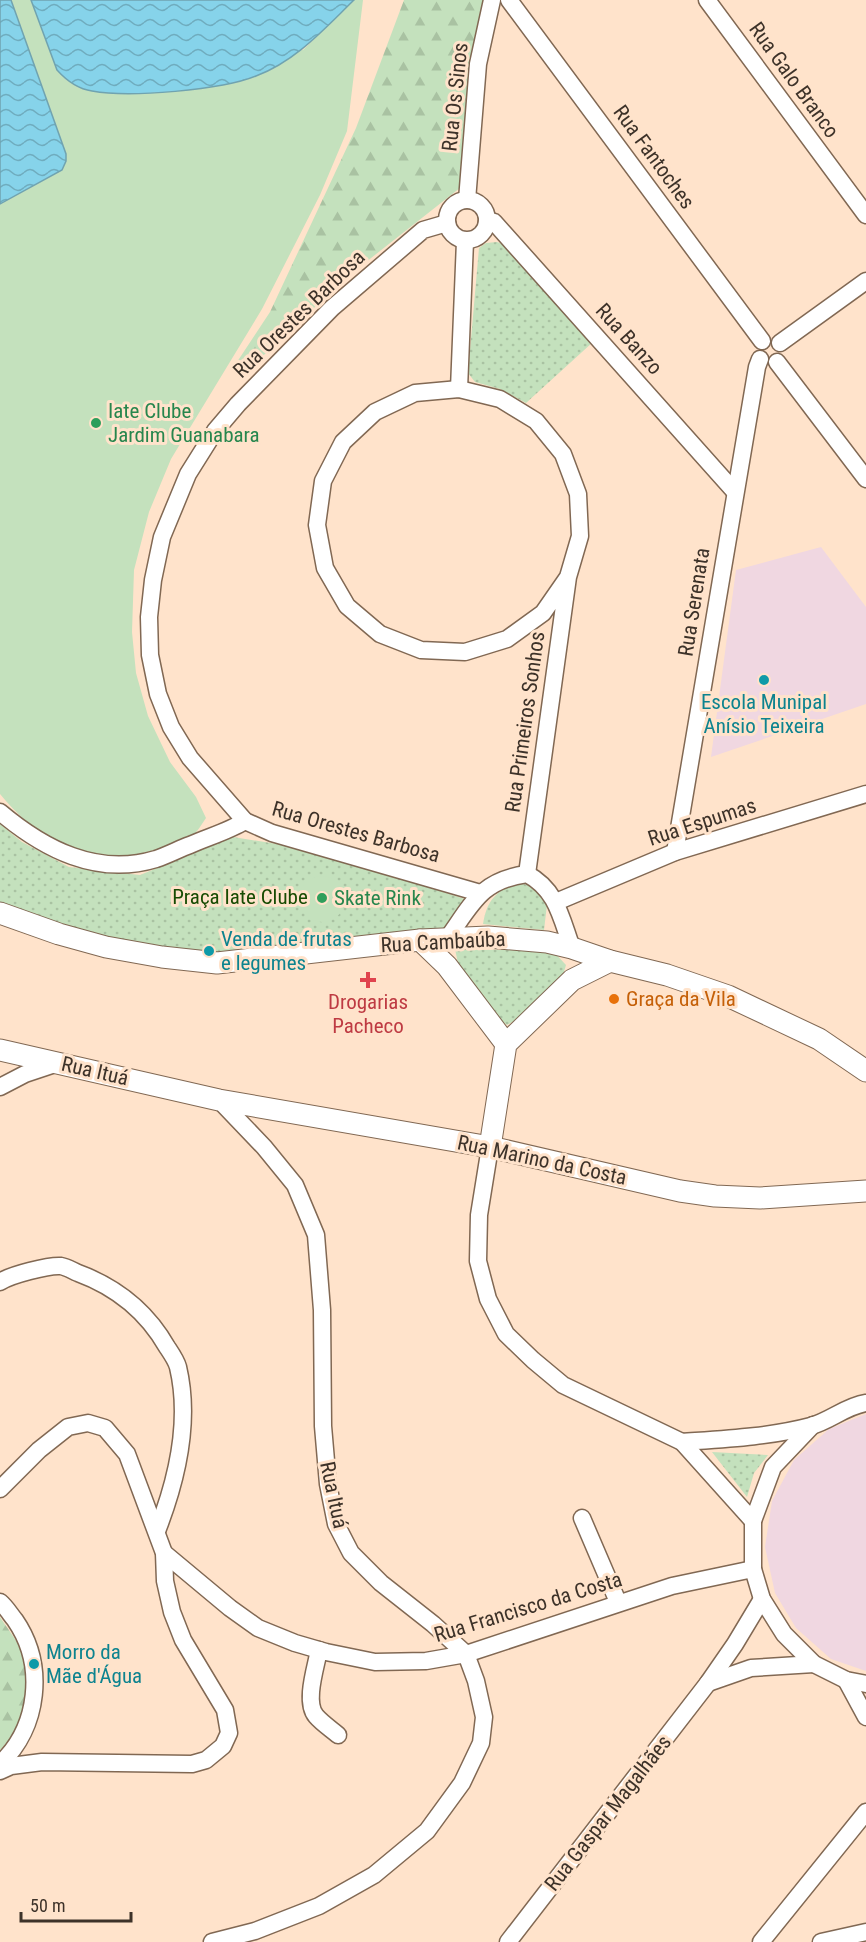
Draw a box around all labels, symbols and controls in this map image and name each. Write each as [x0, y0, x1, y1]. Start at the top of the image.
street label: Rua Galo Branco [744, 18, 844, 142]
street label: Rua Os Sinos [437, 41, 473, 153]
street label: Rua Fantoches [608, 101, 700, 213]
street label: Rua Orestes Barbosa [228, 245, 370, 383]
street label: Rua Banzo [591, 298, 667, 380]
place label: Iate Clube Jardim Guanabara [108, 399, 260, 447]
marker: Iate Clube Jardim Guanabara [89, 416, 103, 430]
street label: Rua Serenata [674, 546, 714, 658]
street label: Rua Primeiros Sonhos [500, 630, 550, 814]
marker: Escola Munipal Anísio Teixeira [757, 673, 771, 687]
place label: Escola Munipal Anísio Teixeira [701, 690, 827, 738]
street label: Rua Espumas [645, 793, 759, 851]
street label: Rua Orestes Barbosa [269, 797, 443, 867]
park label: Praça Iate Clube [172, 885, 308, 909]
place label: Skate Rink [334, 886, 421, 910]
marker: Skate Rink [315, 891, 329, 905]
place label: Venda de frutas e legumes [221, 927, 352, 975]
street label: Rua Cambaúba [380, 927, 506, 957]
marker: Venda de frutas e legumes [202, 944, 216, 958]
marker: Drogarias Pacheco [361, 973, 375, 987]
place label: Graça da Vila [626, 987, 736, 1011]
place label: Drogarias Pacheco [328, 990, 408, 1038]
marker: Graça da Vila [607, 992, 621, 1006]
street label: Rua Ituá [59, 1052, 131, 1090]
street label: Rua Marino da Costa [455, 1130, 629, 1190]
street label: Rua Ituá [315, 1459, 353, 1531]
street label: Rua Francisco da Costa [431, 1567, 625, 1647]
place label: Morro da Mãe d'Água [46, 1640, 142, 1688]
marker: Morro da Mãe d'Água [27, 1657, 41, 1671]
street label: Rua Gaspar Magalhães [540, 1730, 676, 1896]
scale bar [21, 1885, 130, 1923]
text: 50 m [30, 1895, 65, 1916]

